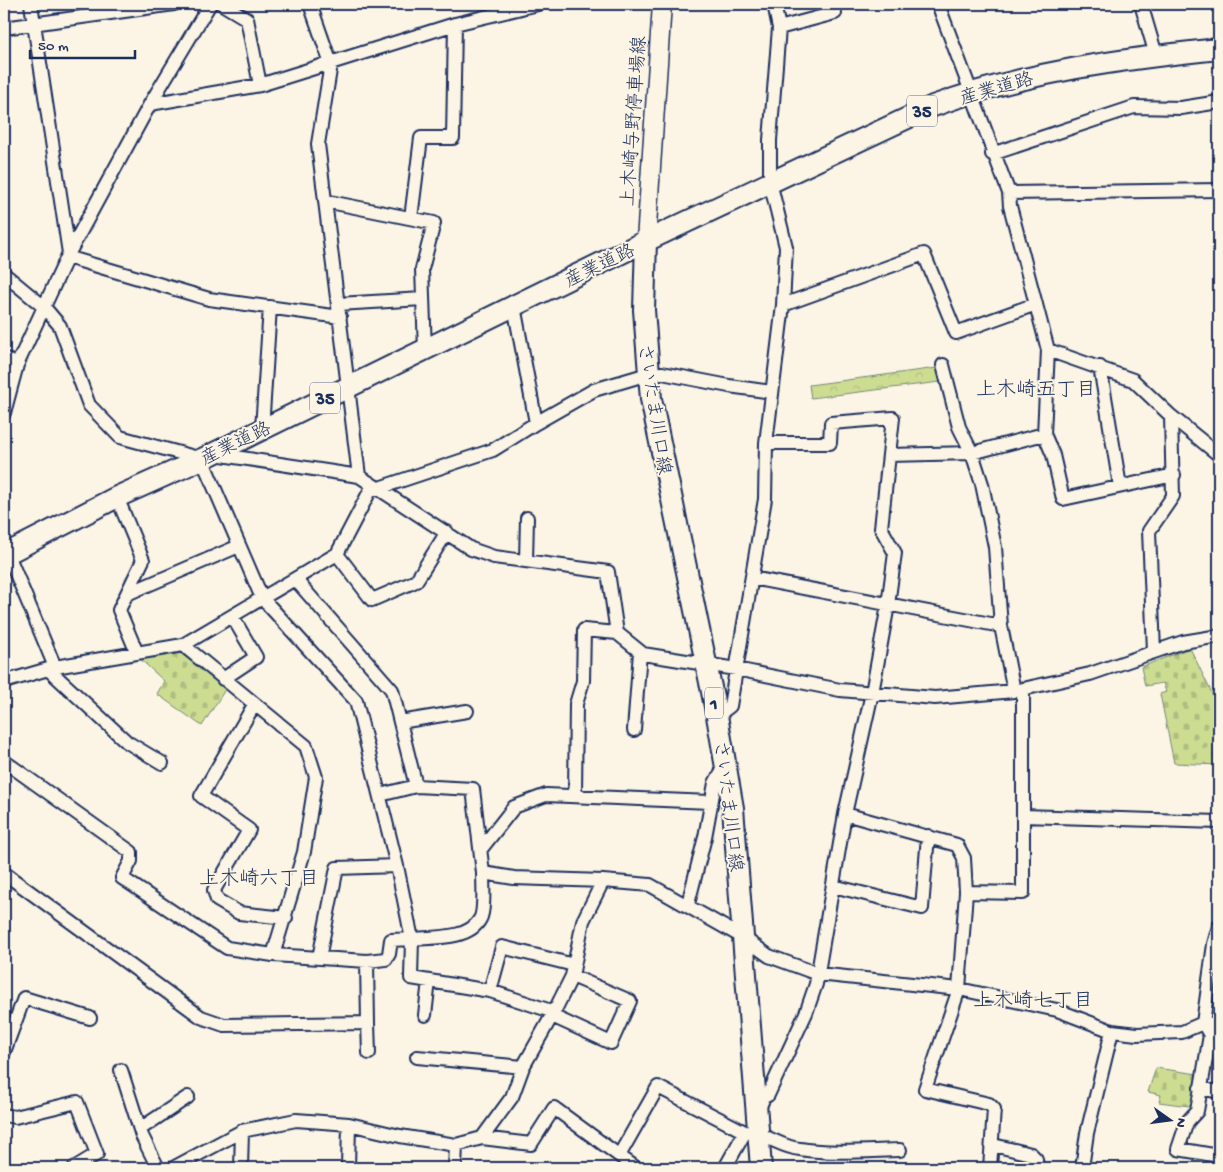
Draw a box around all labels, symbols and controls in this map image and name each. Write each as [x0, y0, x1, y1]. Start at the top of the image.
scale bar [30, 28, 135, 60]
street label: 上木崎与野停車場線 [617, 35, 653, 207]
text: 50 m [38, 38, 69, 56]
street label: 産業道路 [957, 68, 1037, 112]
road number: 35 [907, 95, 937, 126]
street label: 産業道路 [561, 239, 640, 294]
street label: さいたま川口線 [631, 342, 675, 477]
district label: 上木崎五丁目 [976, 378, 1096, 403]
road number: 35 [310, 382, 340, 413]
street label: 産業道路 [197, 417, 276, 472]
road number: 1 [705, 688, 723, 718]
street label: さいたま川口線 [707, 739, 747, 873]
district label: 上木崎六丁目 [199, 867, 319, 892]
district label: 上木崎七丁目 [973, 989, 1093, 1014]
north arrow [1146, 1094, 1196, 1144]
text: N [1171, 1116, 1190, 1129]

